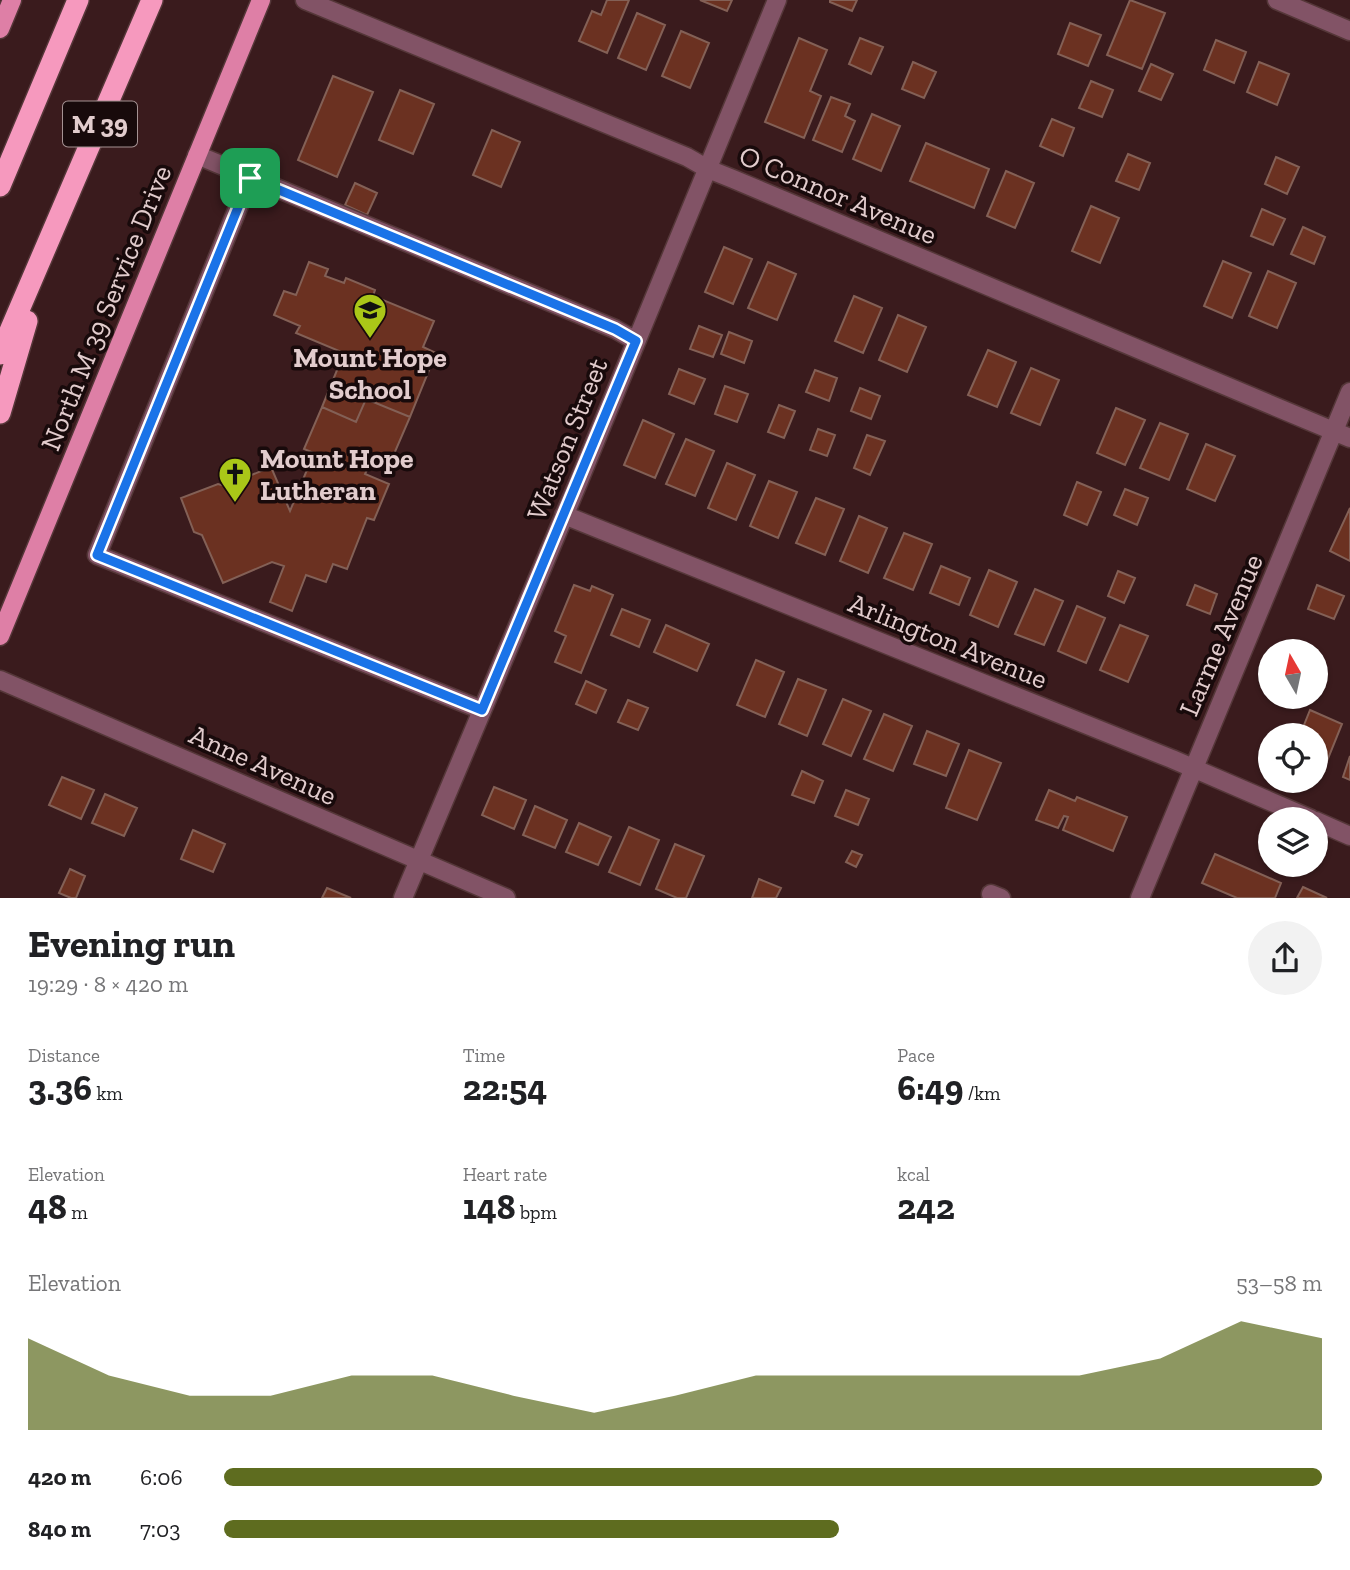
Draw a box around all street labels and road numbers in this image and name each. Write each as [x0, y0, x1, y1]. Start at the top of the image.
road number: M 39 [63, 102, 137, 146]
street label: O Connor Avenue [734, 139, 942, 251]
street label: North M 39 Service Drive [34, 161, 178, 455]
street label: Watson Street [520, 353, 615, 525]
street label: Larme Avenue [1172, 549, 1270, 721]
street label: Arlington Avenue [844, 586, 1052, 696]
street label: Anne Avenue [184, 718, 342, 812]

